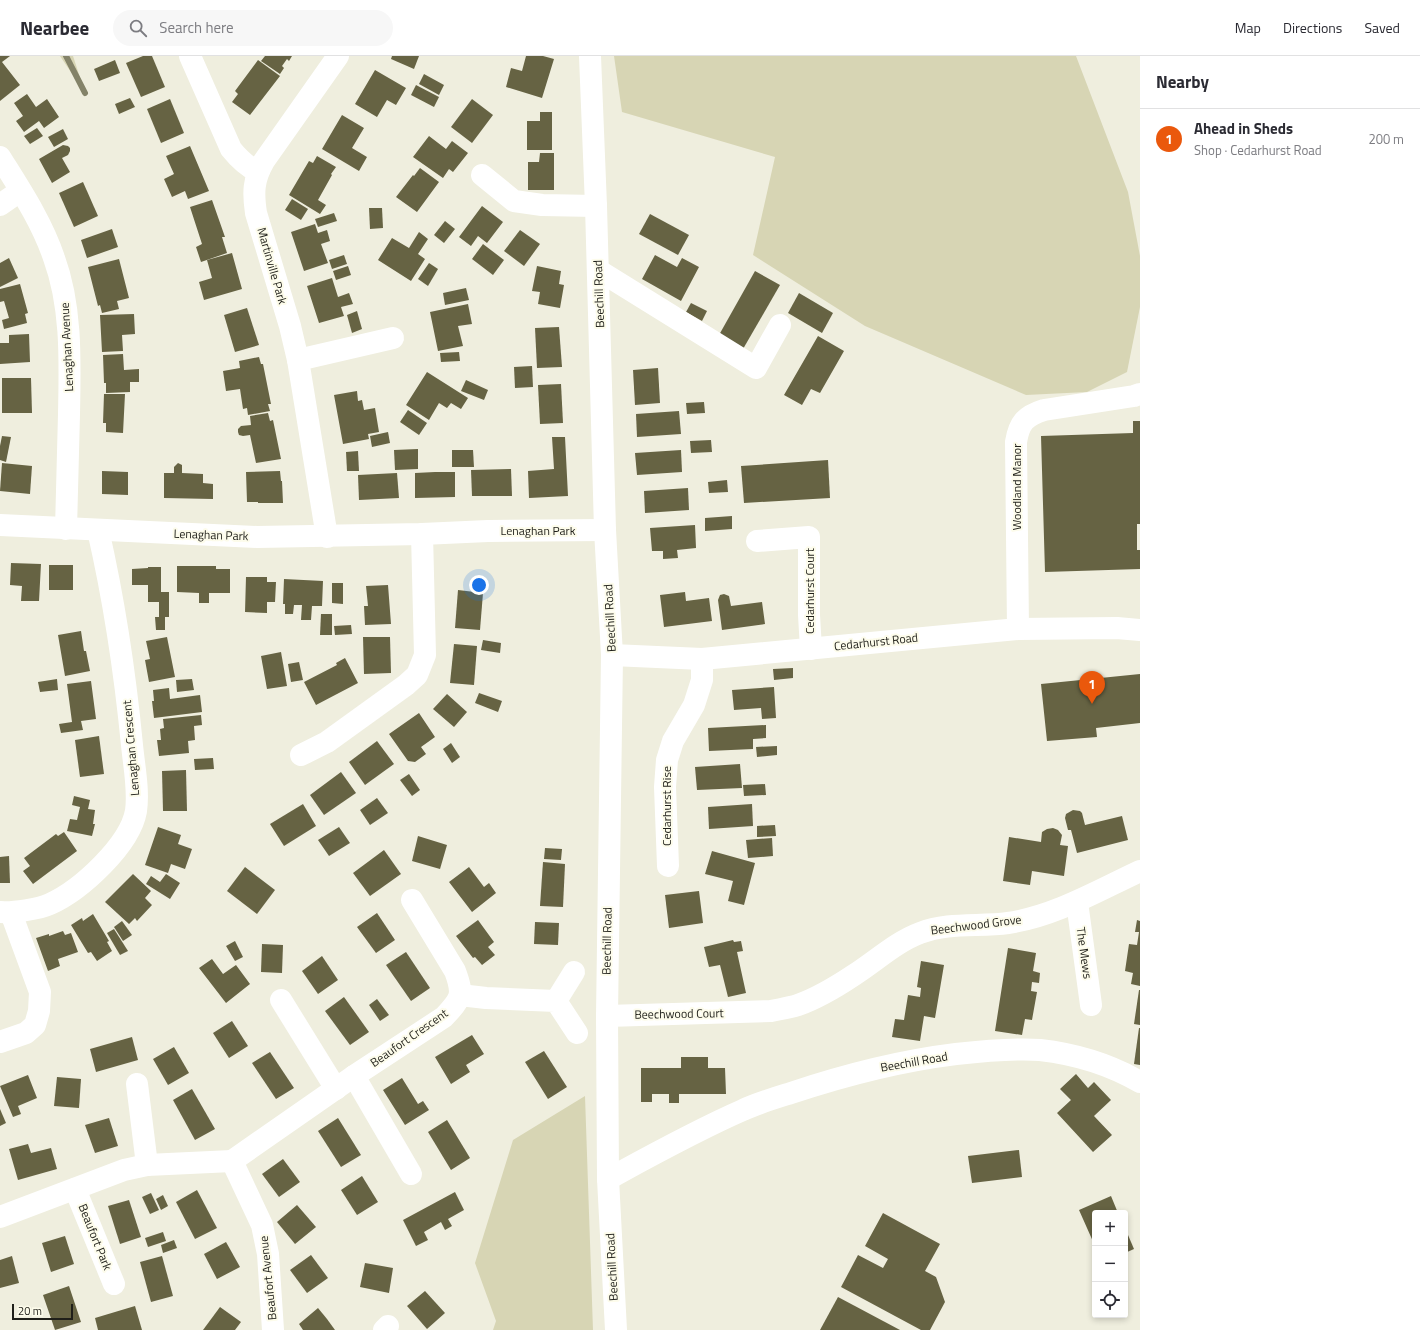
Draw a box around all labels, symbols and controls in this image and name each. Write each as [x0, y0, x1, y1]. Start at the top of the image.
search box [113, 10, 393, 46]
text: Nearbee [20, 13, 89, 42]
text: Search here [159, 16, 234, 39]
icon: search [127, 17, 149, 39]
text: Map [1235, 17, 1261, 38]
text: Directions [1283, 17, 1342, 38]
text: Saved [1364, 17, 1400, 38]
text: Nearby [1156, 69, 1209, 95]
text: Ahead in Sheds [1194, 117, 1293, 140]
text: 1 [1165, 129, 1173, 149]
text: 200 m [1368, 129, 1404, 149]
text: Shop · Cedarhurst Road [1194, 140, 1322, 160]
street label: Martinville Park [252, 225, 293, 307]
street label: Beechill Road [588, 260, 609, 328]
street label: Lenaghan Avenue [55, 302, 78, 392]
street label: Woodland Manor [1007, 444, 1026, 530]
street label: Lenaghan Park [501, 521, 576, 540]
street label: Lenaghan Park [173, 524, 249, 545]
street label: Cedarhurst Court [800, 547, 819, 634]
your location [469, 575, 489, 595]
street label: Beechill Road [598, 584, 621, 652]
street label: Cedarhurst Road [833, 628, 919, 655]
pin: 1 [1079, 671, 1105, 704]
street label: Lenaghan Crescent [117, 699, 144, 797]
street label: Cedarhurst Rise [657, 766, 676, 846]
street label: Beechill Road [596, 907, 617, 975]
street label: Beechwood Grove [929, 910, 1022, 939]
street label: The Mews [1071, 926, 1098, 980]
street label: Beaufort Crescent [366, 1003, 452, 1071]
street label: Beechwood Court [634, 1003, 725, 1024]
street label: Beechill Road [879, 1046, 949, 1077]
street label: Beaufort Park [74, 1201, 117, 1273]
map controls [1092, 1210, 1128, 1318]
button: + [1092, 1210, 1128, 1246]
street label: Beechill Road [600, 1233, 623, 1301]
street label: Beaufort Avenue [254, 1235, 281, 1321]
button: − [1092, 1246, 1128, 1282]
button: locate [1092, 1282, 1128, 1318]
scale bar [12, 1302, 73, 1321]
text: 20 m [18, 1303, 42, 1319]

